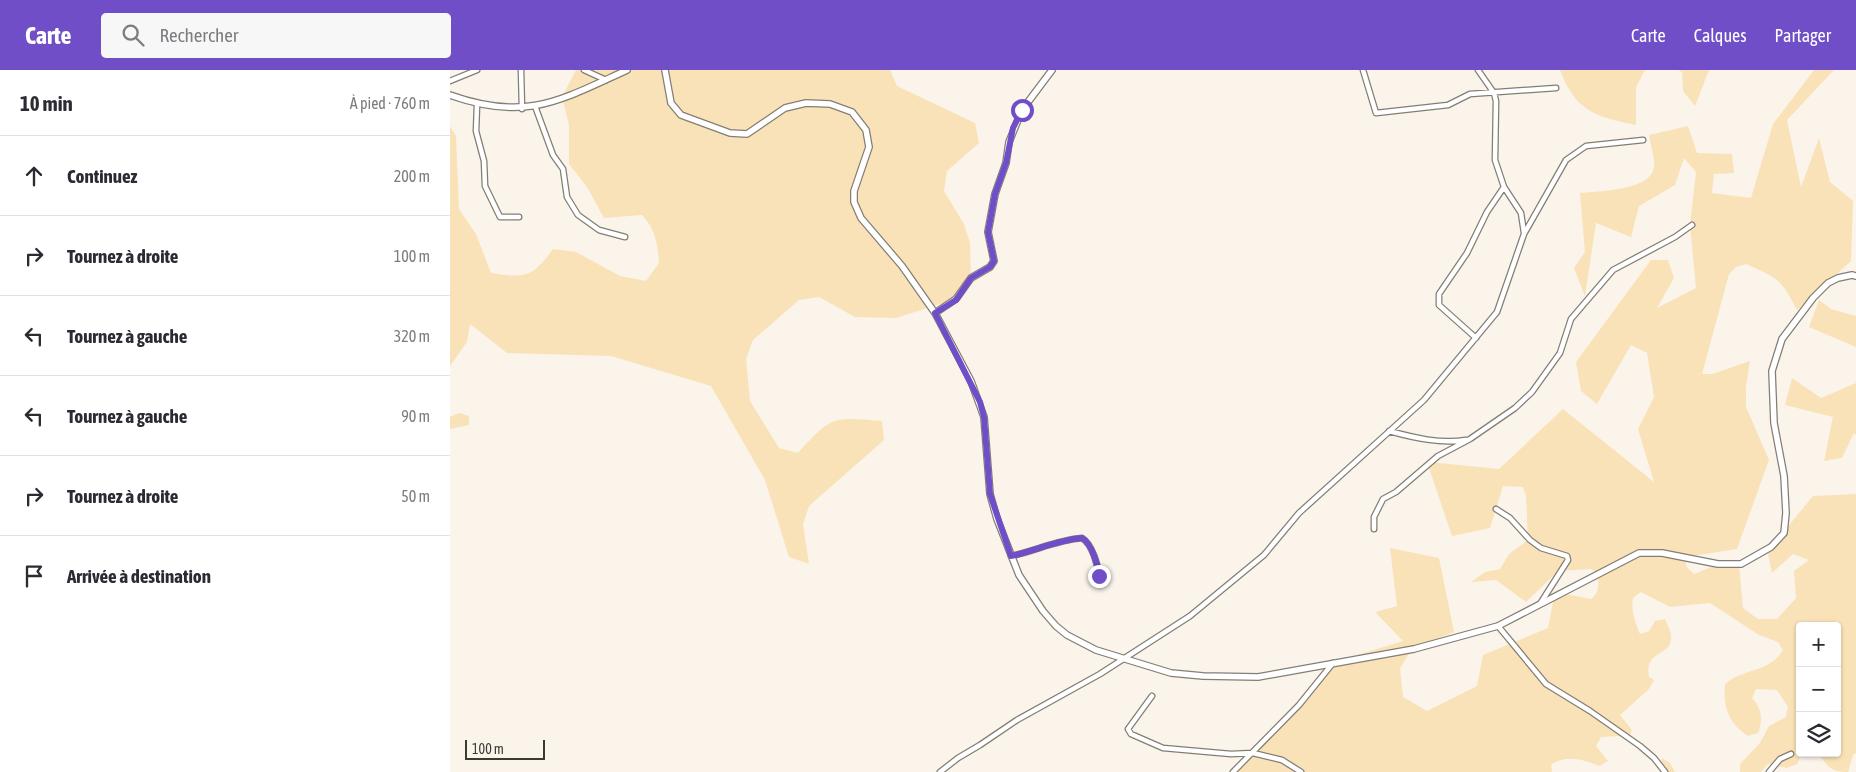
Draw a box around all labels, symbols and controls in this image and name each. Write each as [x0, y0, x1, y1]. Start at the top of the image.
search box [101, 13, 451, 58]
icon: search [119, 21, 147, 49]
text: Carte [25, 22, 71, 49]
text: Rechercher [159, 24, 238, 46]
text: Carte [1631, 25, 1666, 46]
text: Calques [1694, 25, 1747, 46]
text: Partager [1775, 25, 1831, 46]
text: 10 min [20, 91, 73, 115]
text: À pied · 760 m [350, 94, 430, 112]
route start [1011, 99, 1034, 122]
icon: ahead [20, 162, 48, 190]
text: Continuez [67, 165, 137, 187]
text: 200 m [394, 167, 430, 185]
icon: right [20, 242, 48, 270]
text: Tournez à droite [67, 245, 178, 267]
text: 100 m [394, 247, 430, 265]
icon: left [20, 322, 48, 350]
text: Tournez à gauche [67, 325, 187, 347]
text: 320 m [394, 327, 430, 345]
icon: left [20, 402, 48, 430]
text: Tournez à gauche [67, 405, 187, 427]
text: 90 m [401, 407, 430, 425]
icon: right [20, 482, 48, 510]
text: Tournez à droite [67, 485, 178, 507]
text: 50 m [401, 487, 430, 505]
icon: arrive [20, 562, 48, 590]
text: Arrivée à destination [67, 565, 211, 587]
route end [1088, 565, 1111, 588]
map controls [1796, 622, 1841, 757]
button: + [1796, 622, 1841, 667]
button: − [1796, 667, 1841, 712]
button: layers [1796, 712, 1841, 757]
scale bar [465, 737, 545, 760]
text: 100 m [472, 741, 504, 757]

